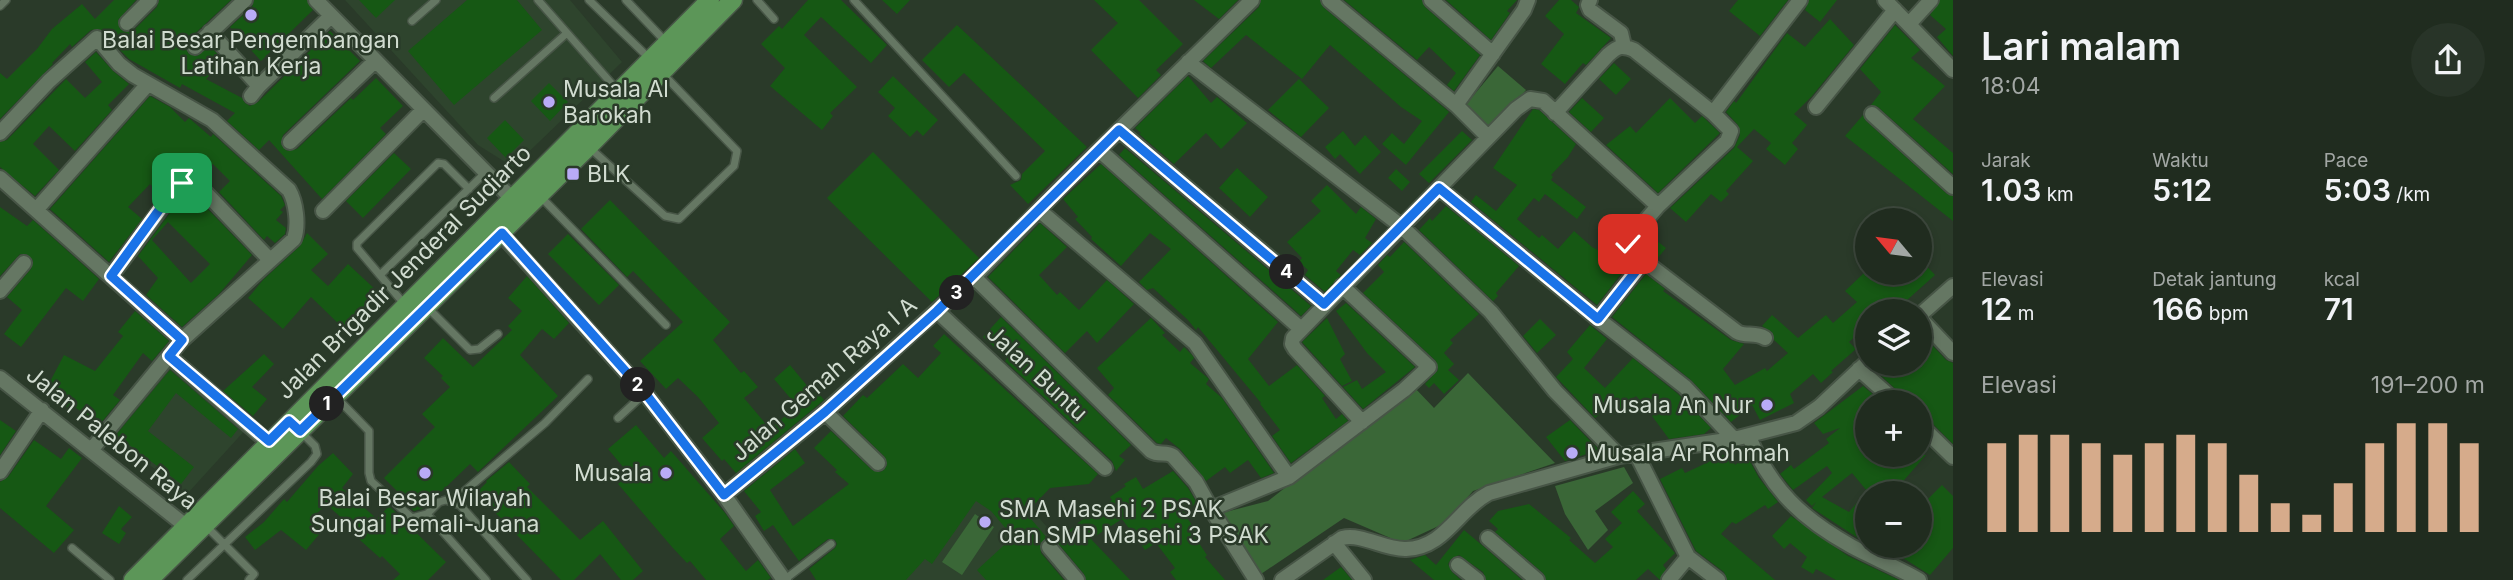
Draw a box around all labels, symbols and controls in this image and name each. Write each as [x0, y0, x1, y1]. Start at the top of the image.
marker: Balai Besar Pengembangan Latihan Kerja [243, 7, 259, 23]
text: Lari malam [1981, 23, 2181, 69]
button: share [2411, 23, 2485, 97]
place label: Balai Besar Pengembangan Latihan Kerja [102, 26, 400, 80]
text: 18:04 [1981, 72, 2041, 100]
place label: Musala Al Barokah [563, 75, 669, 129]
marker: Musala Al Barokah [541, 94, 557, 110]
street label: Jalan Brigadir Jenderal Sudiarto [271, 139, 537, 405]
text: Jarak [1981, 149, 2031, 172]
text: Waktu [2152, 149, 2209, 172]
text: Pace [2324, 149, 2368, 172]
pin [152, 153, 212, 213]
place label: BLK [587, 160, 631, 188]
icon: arrive [163, 164, 201, 202]
marker: BLK [565, 166, 581, 182]
text: 1.03 [1981, 172, 2041, 208]
text: 5:12 [2152, 172, 2212, 208]
text: 5:03 [2324, 172, 2391, 208]
text: km [2041, 183, 2074, 206]
text: /km [2391, 183, 2430, 206]
north arrow [1855, 208, 1932, 285]
map controls [1855, 208, 1932, 558]
pin [1598, 214, 1658, 274]
icon: check [1609, 225, 1647, 263]
pin: 4 [1270, 254, 1304, 290]
text: 4 [1280, 260, 1293, 283]
text: Elevasi [1981, 268, 2044, 291]
text: Detak jantung [2152, 268, 2277, 291]
text: kcal [2324, 268, 2360, 291]
pin: 3 [940, 276, 974, 310]
text: 3 [950, 281, 963, 304]
street label: Jalan Gemah Raya I A [726, 291, 922, 467]
text: 12 [1981, 291, 2012, 327]
text: 166 [2152, 291, 2203, 327]
text: 71 [2324, 291, 2354, 327]
button: layers [1855, 299, 1932, 376]
text: m [2012, 302, 2034, 325]
text: bpm [2203, 302, 2249, 325]
street label: Jalan Buntu [981, 319, 1093, 427]
street label: Jalan Palebon Raya [21, 360, 203, 516]
pin: 2 [620, 368, 656, 402]
text: Elevasi [1981, 371, 2057, 399]
text: 191–200 m [2371, 371, 2485, 399]
text: 2 [632, 373, 643, 396]
pin: 1 [310, 386, 344, 422]
button: + [1855, 390, 1932, 467]
place label: Musala An Nur [1593, 391, 1753, 419]
text: 1 [322, 392, 331, 415]
marker: Musala An Nur [1759, 397, 1775, 413]
place label: Musala Ar Rohmah [1586, 439, 1790, 467]
marker: Musala Ar Rohmah [1564, 445, 1580, 461]
place label: Musala [574, 459, 652, 487]
marker: Balai Besar Wilayah Sungai Pemali-Juana [417, 465, 433, 481]
marker: Musala [658, 465, 674, 481]
button: − [1855, 481, 1932, 558]
place label: Balai Besar Wilayah Sungai Pemali-Juana [311, 484, 539, 538]
place label: SMA Masehi 2 PSAK dan SMP Masehi 3 PSAK [999, 495, 1269, 549]
marker: SMA Masehi 2 PSAK dan SMP Masehi 3 PSAK [977, 514, 993, 530]

